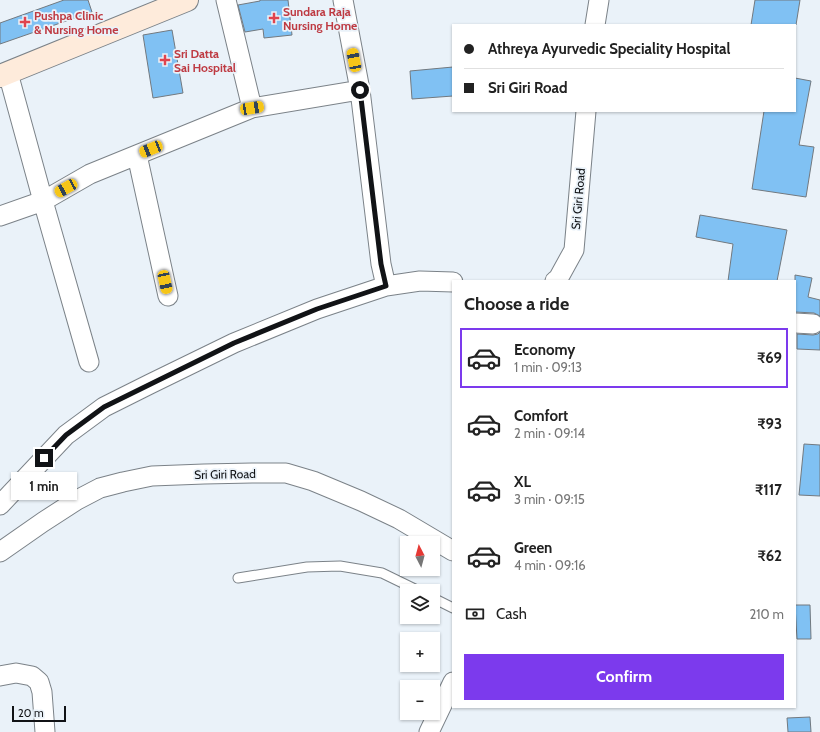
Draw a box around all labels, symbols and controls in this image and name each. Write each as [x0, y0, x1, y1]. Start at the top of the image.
place label: Sundara Raja Nursing Home [283, 4, 357, 33]
place label: Pushpa Clinic & Nursing Home [34, 8, 118, 37]
marker: Sundara Raja Nursing Home [268, 12, 280, 24]
marker: Pushpa Clinic & Nursing Home [19, 16, 31, 28]
text: Athreya Ayurvedic Speciality Hospital [488, 40, 731, 58]
place label: Sri Datta Sai Hospital [174, 46, 236, 75]
car [346, 47, 362, 73]
marker: Sri Datta Sai Hospital [159, 54, 171, 66]
text: Sri Giri Road [488, 79, 568, 97]
route start [351, 81, 369, 99]
car [239, 100, 265, 116]
car [138, 139, 164, 159]
street label: Sri Giri Road [568, 168, 588, 230]
car [53, 177, 79, 199]
car [157, 269, 173, 295]
text: Choose a ride [464, 293, 569, 315]
icon: car [466, 340, 502, 376]
text: Economy [514, 341, 575, 359]
text: ₹69 [757, 349, 782, 367]
text: 1 min · 09:13 [514, 359, 582, 375]
icon: car [466, 406, 502, 442]
text: Comfort [514, 407, 568, 425]
text: ₹93 [757, 415, 782, 433]
text: 2 min · 09:14 [514, 425, 585, 441]
route end [35, 449, 53, 467]
street label: Sri Giri Road [194, 466, 256, 482]
callout: 1 min [11, 472, 77, 500]
icon: car [466, 472, 502, 508]
text: XL [514, 473, 531, 491]
text: 1 min [29, 478, 59, 494]
text: ₹117 [755, 481, 782, 499]
text: 3 min · 09:15 [514, 491, 585, 507]
north arrow [400, 536, 440, 576]
map controls [400, 536, 440, 720]
icon: car [466, 538, 502, 574]
text: Green [514, 539, 552, 557]
text: ₹62 [757, 547, 782, 565]
text: 4 min · 09:16 [514, 557, 586, 573]
button: layers [400, 584, 440, 624]
icon: cash [464, 603, 486, 625]
text: Cash [496, 605, 527, 623]
text: 210 m [750, 606, 784, 622]
button: + [400, 632, 440, 672]
button: Confirm [464, 654, 784, 700]
button: − [400, 680, 440, 720]
scale bar [12, 704, 66, 723]
text: 20 m [18, 706, 44, 720]

